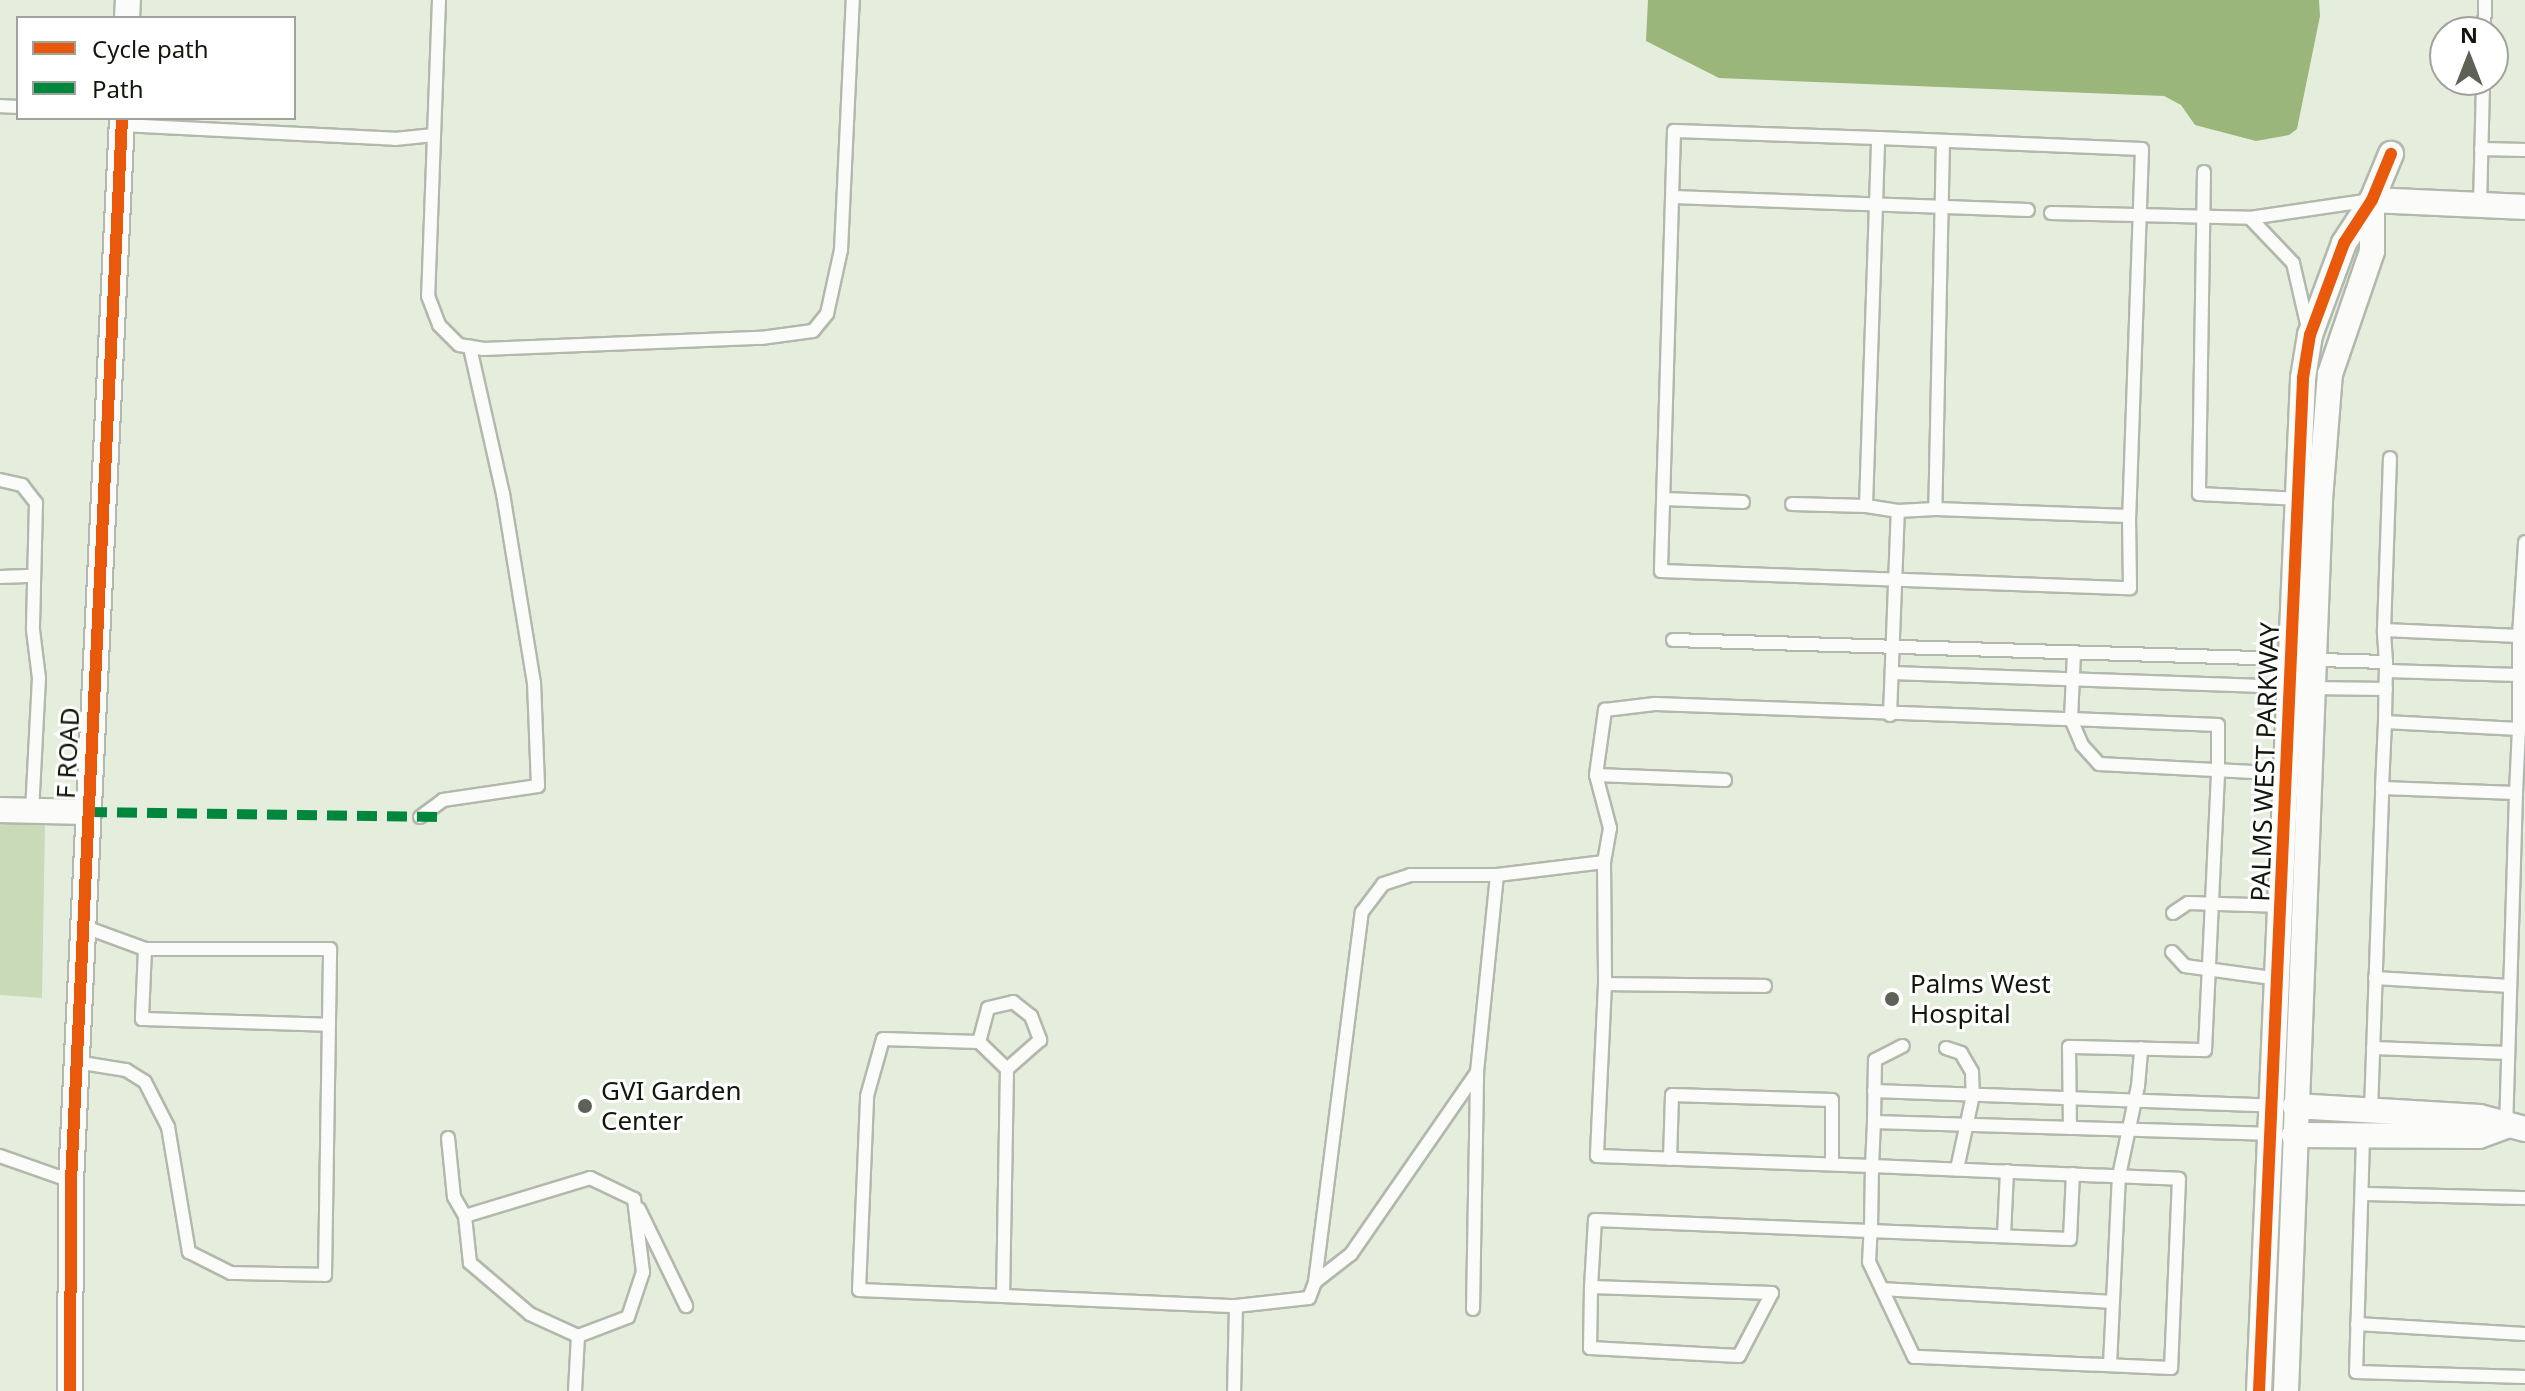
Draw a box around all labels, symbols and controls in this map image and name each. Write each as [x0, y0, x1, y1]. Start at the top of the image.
legend [16, 16, 296, 120]
north arrow [2429, 16, 2509, 96]
text: N [2460, 19, 2478, 49]
text: Cycle path [92, 32, 209, 65]
text: Path [92, 72, 143, 105]
street label: PALMS WEST PARKWAY [2245, 622, 2285, 902]
street label: F ROAD [50, 706, 86, 800]
place label: Palms West Hospital [1910, 968, 2051, 1030]
marker: Palms West Hospital [1881, 988, 1903, 1010]
place label: GVI Garden Center [601, 1075, 742, 1136]
marker: GVI Garden Center [576, 1097, 594, 1115]

